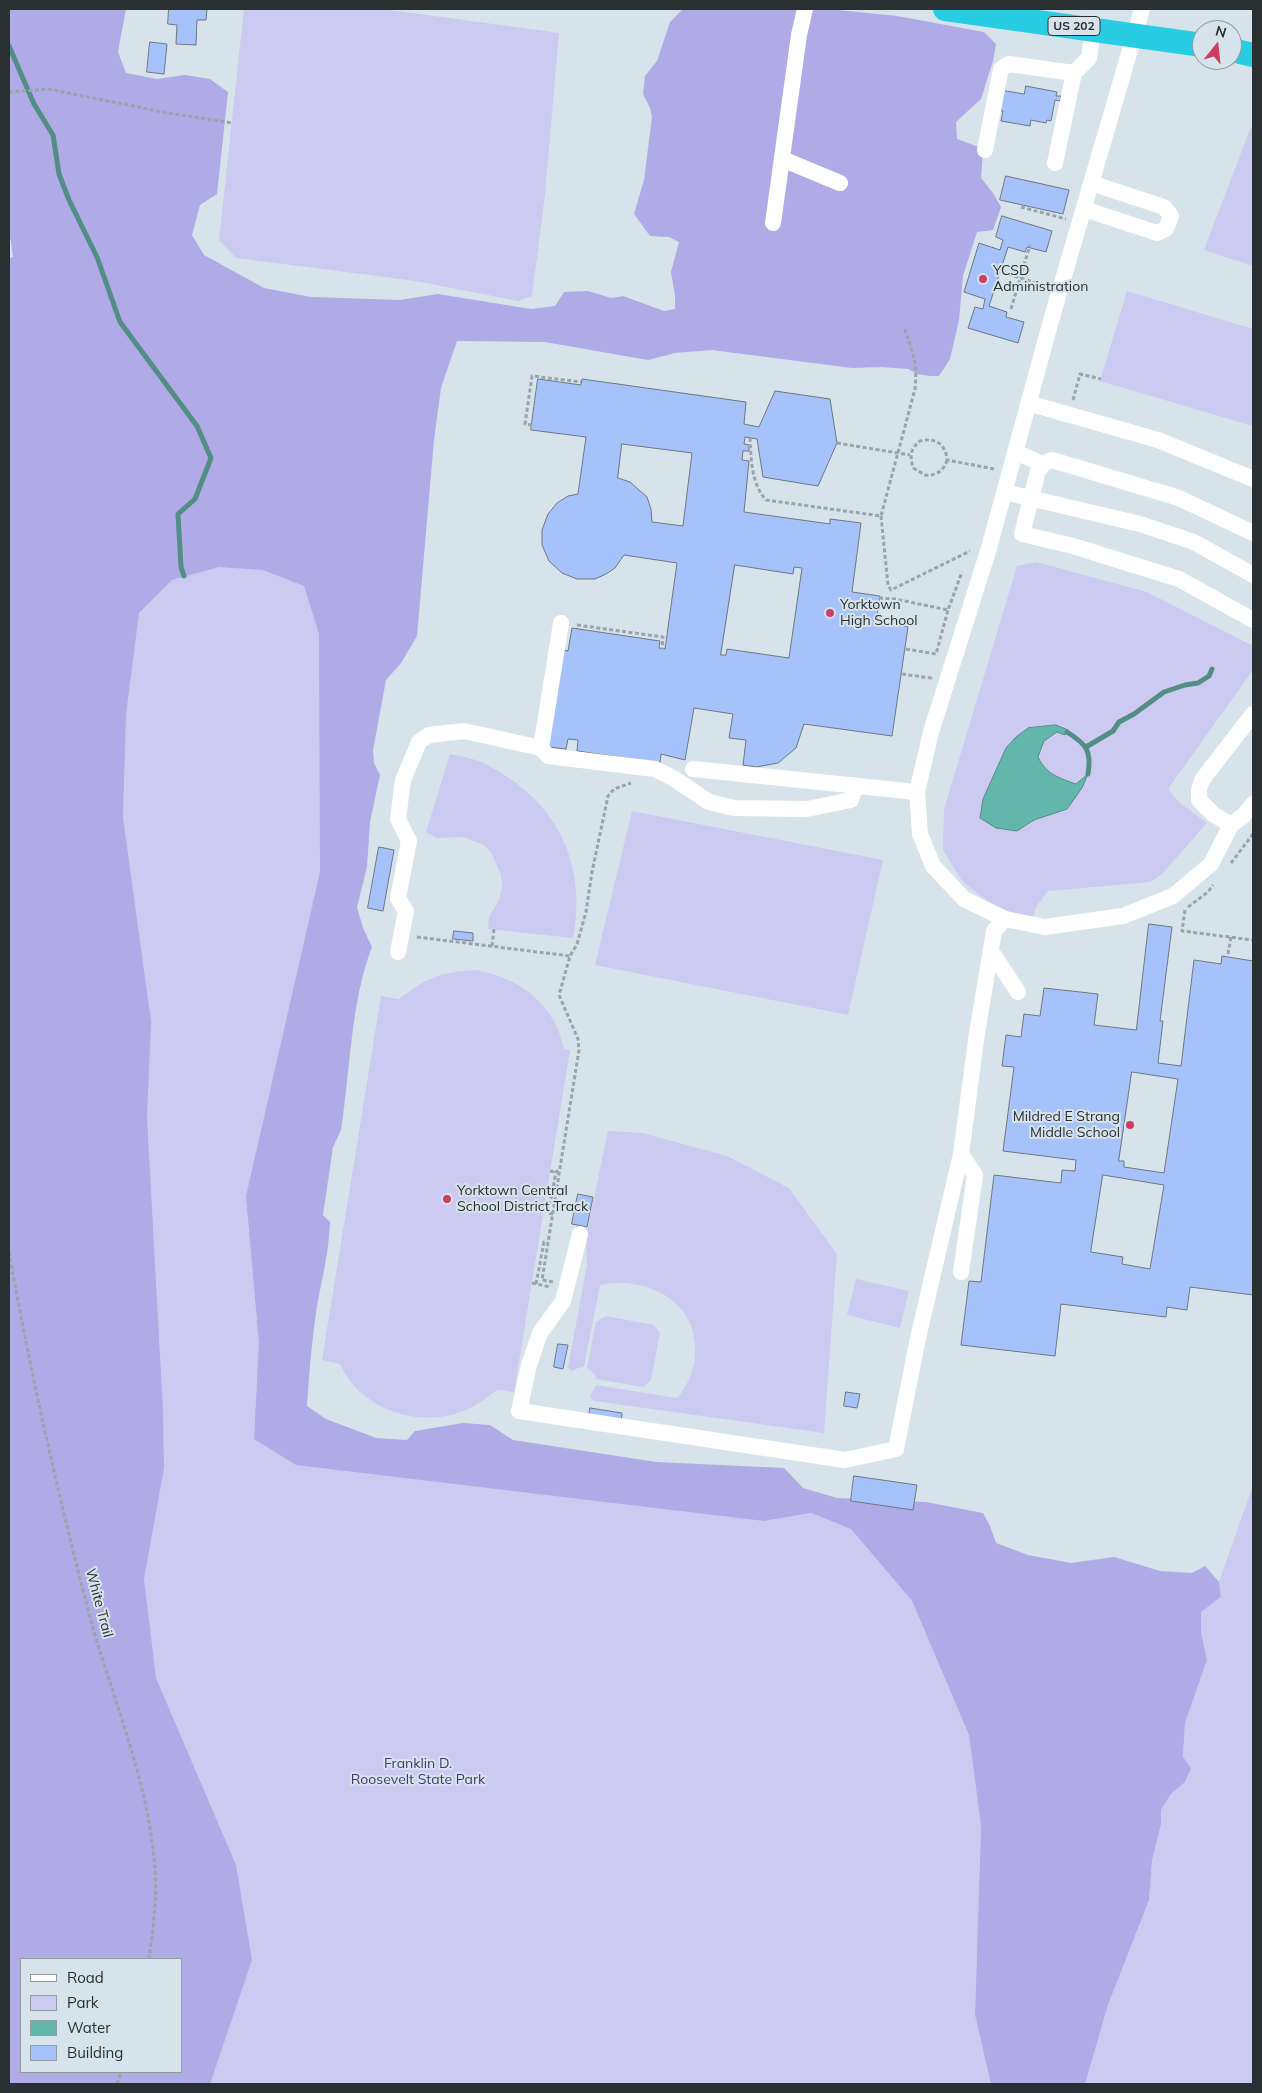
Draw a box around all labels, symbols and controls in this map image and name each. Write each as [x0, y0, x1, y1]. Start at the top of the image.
road number: US 202 [1048, 16, 1100, 36]
north arrow [1192, 20, 1242, 70]
text: N [1213, 21, 1228, 42]
place label: YCSD Administration [993, 263, 1088, 296]
marker: YCSD Administration [977, 273, 989, 285]
place label: Yorktown High School [840, 597, 918, 630]
marker: Yorktown High School [824, 607, 836, 619]
place label: Mildred E Strang Middle School [1013, 1109, 1120, 1142]
marker: Mildred E Strang Middle School [1124, 1119, 1136, 1131]
place label: Yorktown Central School District Track [457, 1183, 588, 1216]
marker: Yorktown Central School District Track [441, 1193, 453, 1205]
street label: White Trail [82, 1567, 116, 1639]
park label: Franklin D. Roosevelt State Park [351, 1756, 485, 1788]
legend [20, 1958, 182, 2073]
text: Road [67, 1968, 104, 1987]
text: Park [67, 1993, 99, 2012]
text: Water [67, 2018, 111, 2037]
text: Building [67, 2043, 123, 2062]

